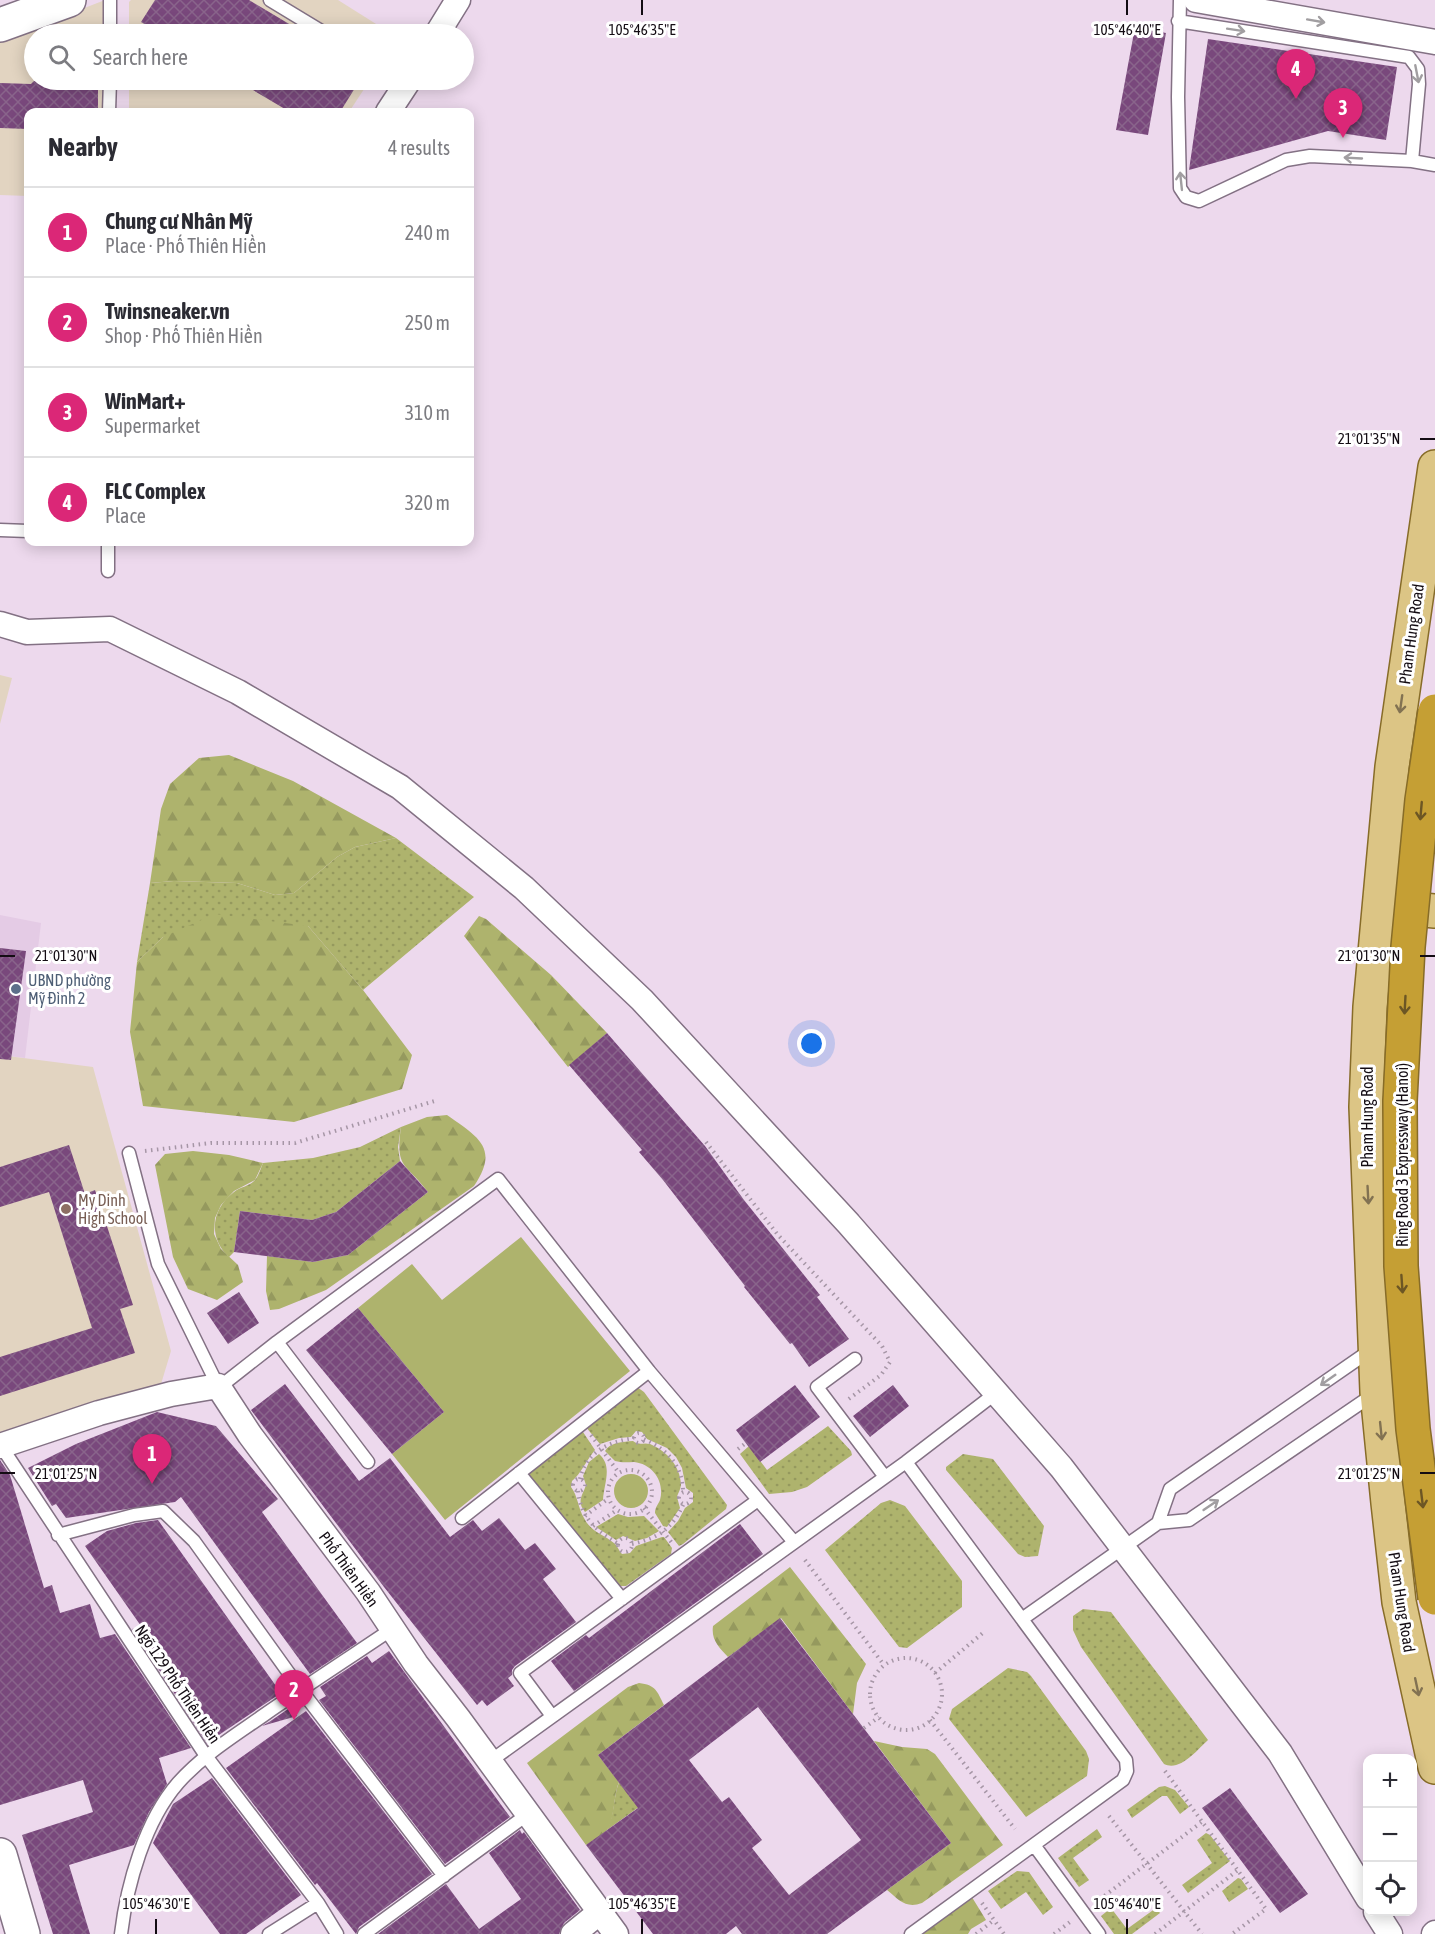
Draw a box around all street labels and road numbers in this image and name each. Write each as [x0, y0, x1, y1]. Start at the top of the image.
street label: Pham Hung Road [1395, 583, 1428, 685]
street label: Ring Road 3 Expressway (Hanoi) [1393, 1063, 1412, 1247]
street label: Pham Hung Road [1358, 1066, 1377, 1168]
street label: Phố Thiên Hiền [316, 1527, 383, 1610]
street label: Pham Hung Road [1384, 1551, 1419, 1654]
street label: Ngõ 129 Phố Thiên Hiền [131, 1621, 225, 1747]

